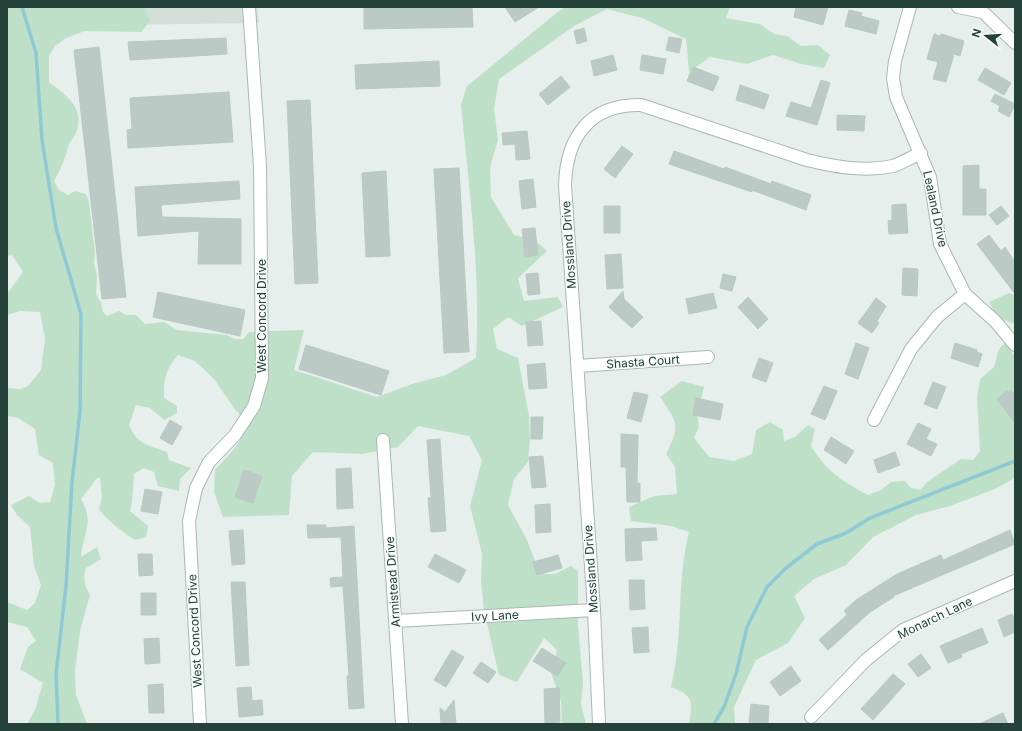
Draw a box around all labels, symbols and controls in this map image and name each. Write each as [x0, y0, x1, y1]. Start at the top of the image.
north arrow [966, 16, 1006, 56]
text: N [969, 27, 984, 39]
street label: Lealand Drive [920, 169, 951, 249]
street label: Mossland Drive [558, 201, 579, 289]
street label: West Concord Drive [254, 259, 269, 373]
street label: Shasta Court [606, 351, 680, 372]
street label: Mossland Drive [580, 525, 601, 613]
street label: Armistead Drive [382, 536, 403, 628]
street label: West Concord Drive [184, 574, 205, 688]
street label: Monarch Lane [895, 593, 975, 642]
street label: Ivy Lane [471, 607, 519, 624]

